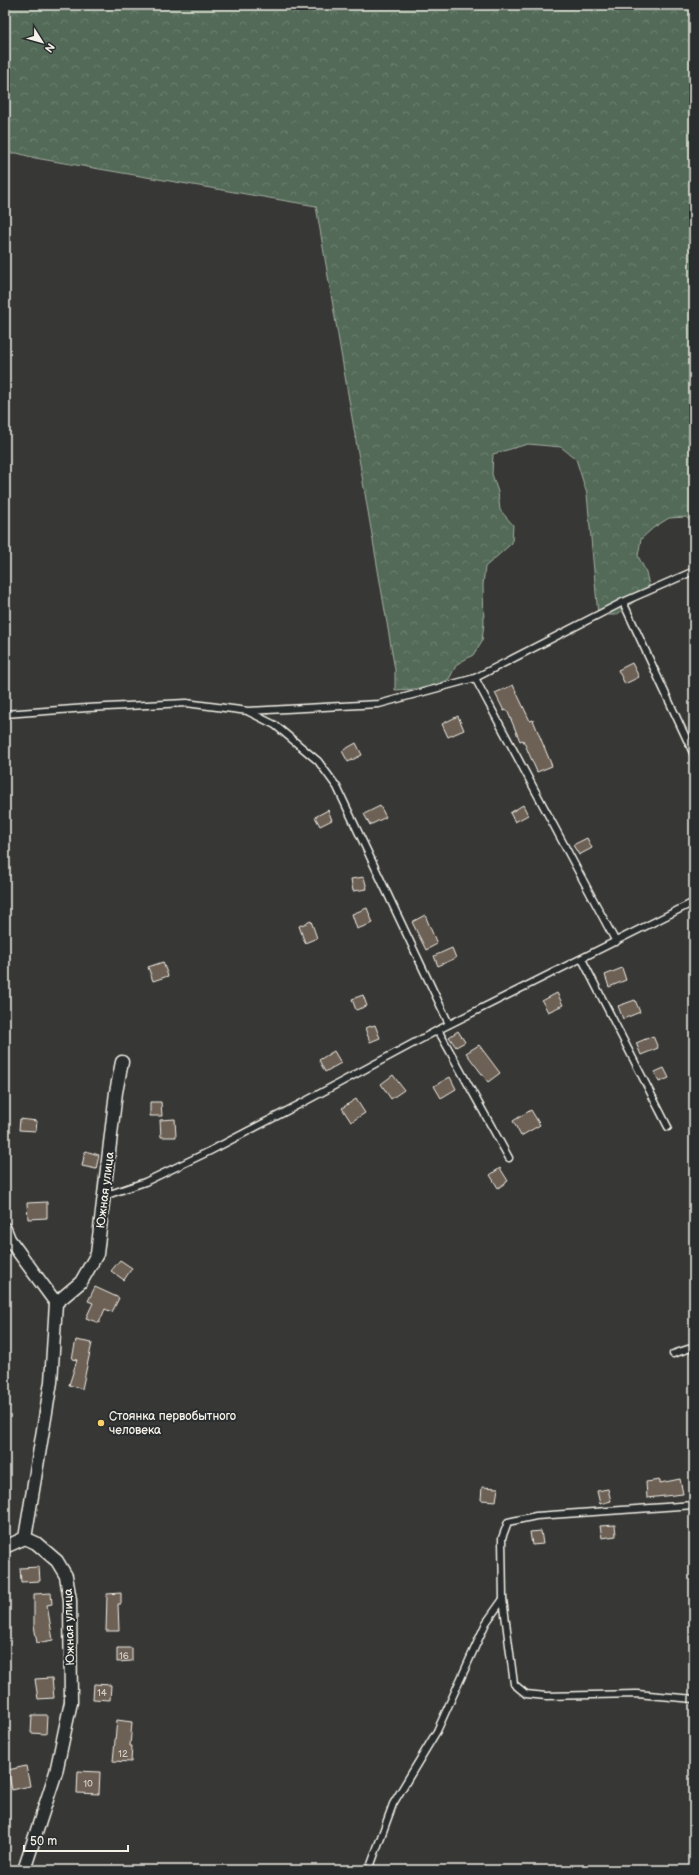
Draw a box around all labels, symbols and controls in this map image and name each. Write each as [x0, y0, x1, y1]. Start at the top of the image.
north arrow [22, 22, 62, 62]
text: N [42, 41, 57, 55]
street label: Южная улица [93, 1151, 118, 1229]
place label: Стоянка первобытного человека [109, 1409, 236, 1438]
marker: Стоянка первобытного человека [96, 1418, 106, 1428]
street label: Южная улица [61, 1588, 78, 1666]
house number: 16 [119, 1650, 129, 1662]
house number: 14 [97, 1687, 107, 1699]
house number: 12 [118, 1748, 128, 1760]
house number: 10 [83, 1778, 93, 1790]
scale bar [24, 1827, 128, 1853]
text: 50 m [30, 1834, 57, 1849]

